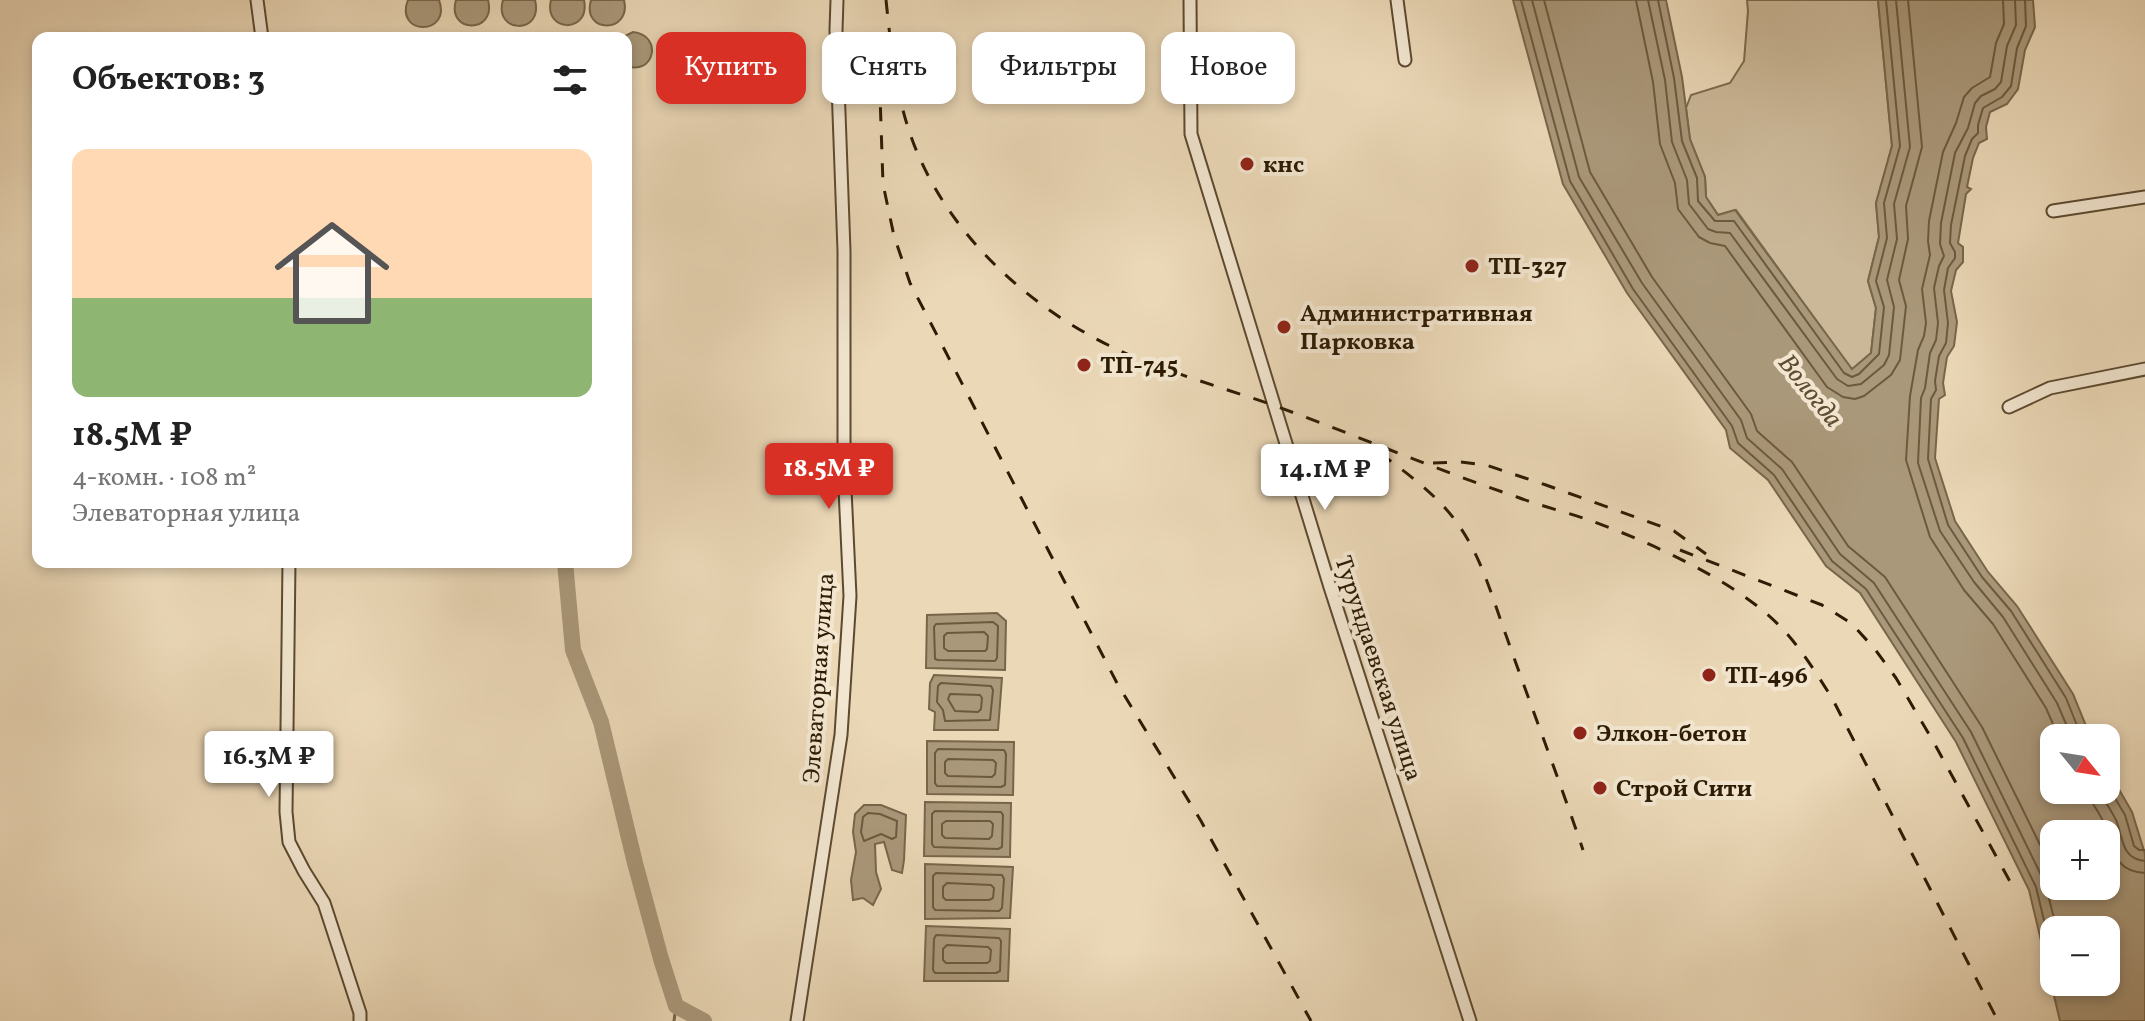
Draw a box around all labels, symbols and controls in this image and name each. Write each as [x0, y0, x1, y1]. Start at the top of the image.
chip: Купить [656, 32, 806, 104]
chip: Снять [822, 32, 956, 104]
chip: Фильтры [972, 32, 1145, 104]
chip: Новое [1161, 32, 1295, 104]
text: Объектов: 3 [72, 57, 265, 104]
icon: filters [548, 58, 592, 102]
place label: кнс [1263, 149, 1304, 183]
marker: кнс [1238, 155, 1256, 173]
icon: home [260, 201, 404, 345]
place label: ТП-327 [1488, 251, 1567, 285]
marker: ТП-327 [1463, 257, 1481, 275]
place label: Административная Парковка [1300, 298, 1533, 360]
marker: Административная Парковка [1275, 318, 1293, 336]
water label: Вологда [1769, 347, 1850, 436]
place label: ТП-745 [1100, 350, 1178, 384]
marker: ТП-745 [1075, 356, 1093, 374]
text: 18.5M ₽ [72, 413, 192, 460]
pin: 18.5M ₽ [755, 443, 903, 511]
pin: 14.1M ₽ [1251, 444, 1399, 512]
text: 18.5M ₽ [783, 451, 875, 487]
text: 14.1M ₽ [1279, 452, 1371, 488]
text: 4-комн. · 108 m² [72, 460, 256, 496]
text: Элеваторная улица [72, 496, 300, 532]
street label: Турундаевская улица [1325, 552, 1430, 786]
street label: Элеваторная улица [796, 572, 844, 784]
place label: ТП-496 [1725, 660, 1808, 694]
marker: ТП-496 [1700, 666, 1718, 684]
place label: Элкон-бетон [1596, 718, 1747, 752]
marker: Элкон-бетон [1571, 724, 1589, 742]
north arrow [2040, 724, 2120, 804]
map controls [2040, 724, 2120, 996]
pin: 16.3M ₽ [195, 731, 343, 799]
text: 16.3M ₽ [222, 739, 316, 775]
place label: Строй Сити [1616, 773, 1752, 807]
marker: Строй Сити [1591, 779, 1609, 797]
button: + [2040, 820, 2120, 900]
button: − [2040, 916, 2120, 996]

